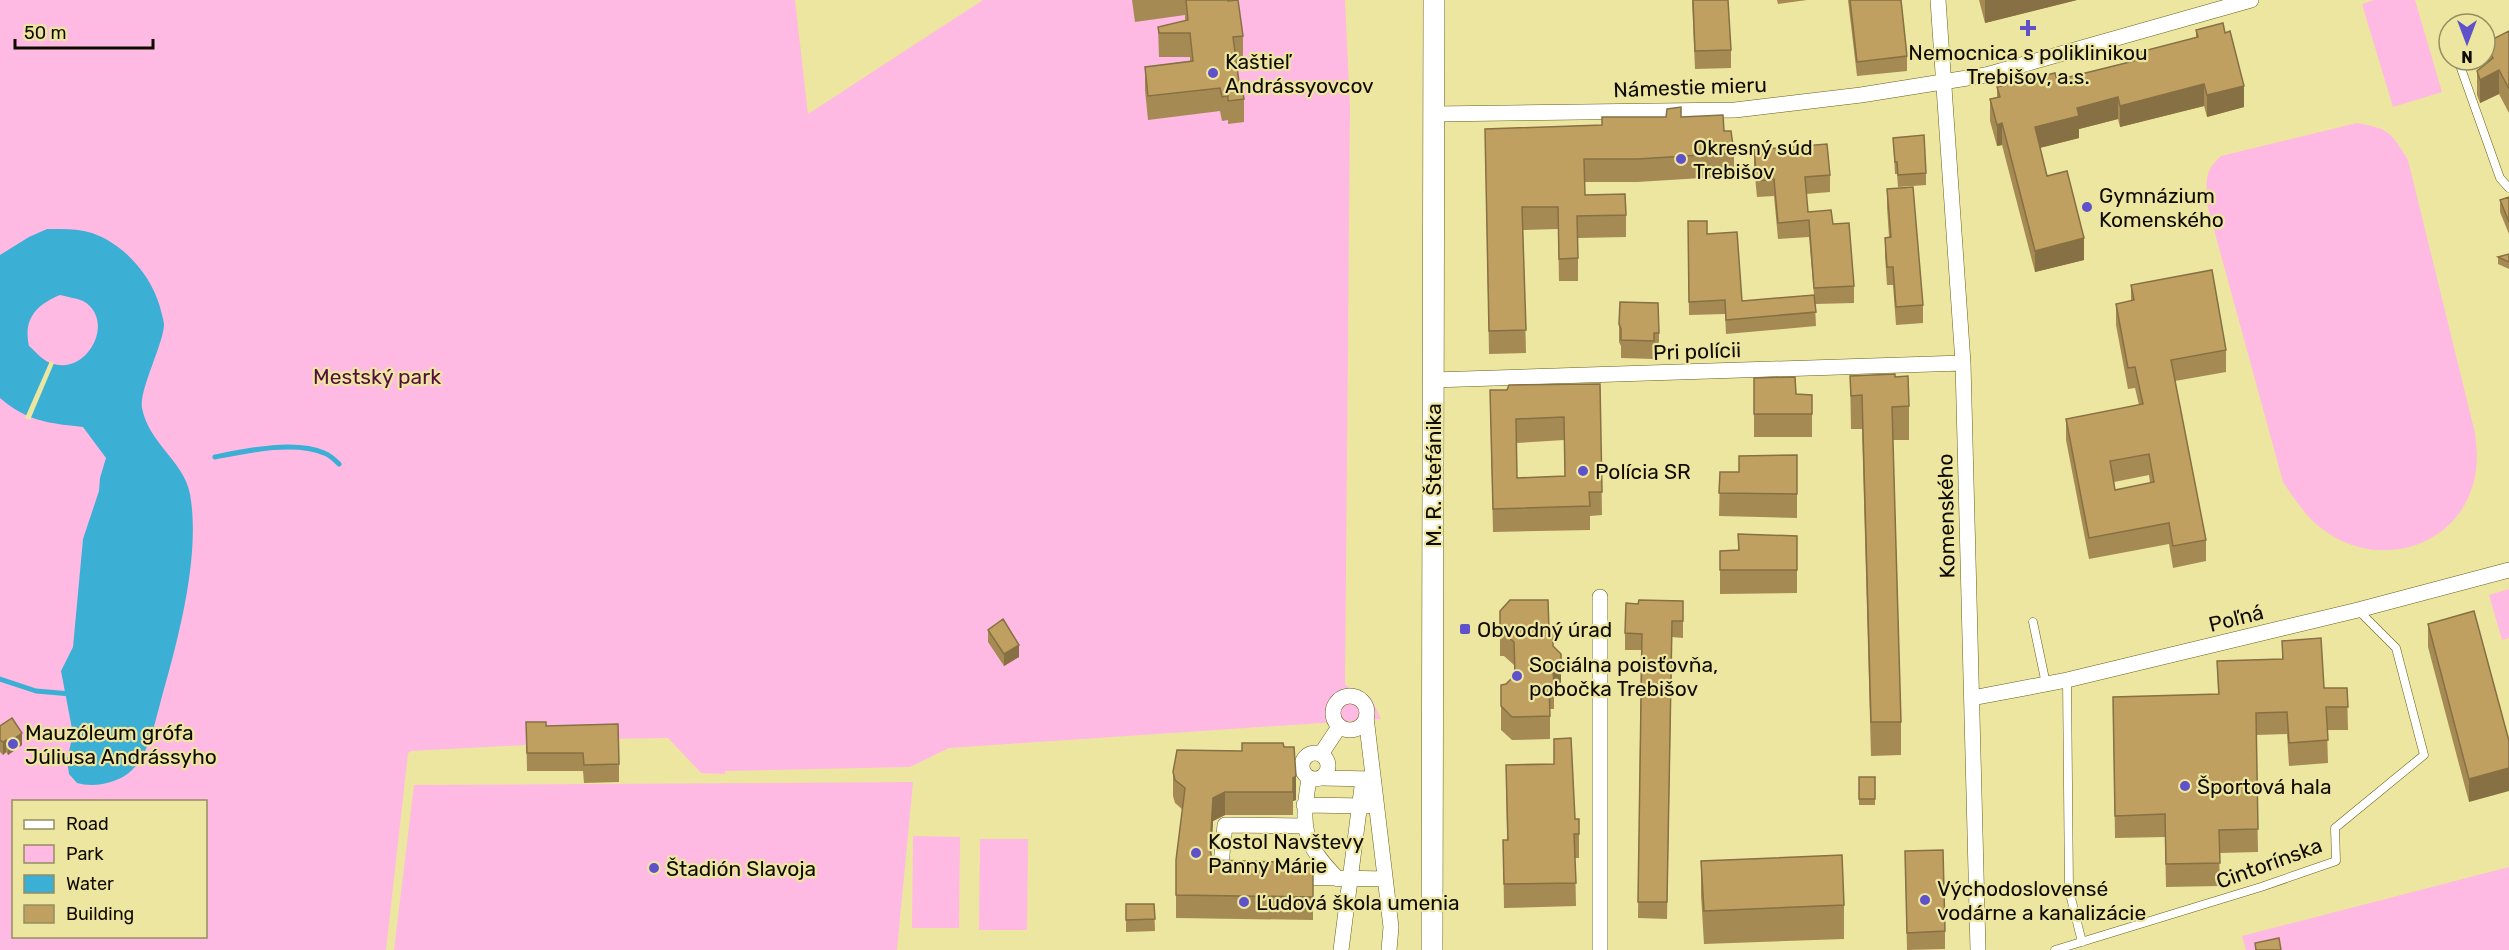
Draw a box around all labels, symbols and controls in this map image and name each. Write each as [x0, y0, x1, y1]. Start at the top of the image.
scale bar [15, 12, 153, 50]
north arrow [2437, 12, 2497, 72]
marker: Nemocnica s poliklinikou Trebišov, a.s. [2019, 19, 2037, 37]
text: 50 m [24, 22, 67, 44]
place label: Nemocnica s poliklinikou Trebišov, a.s. [1908, 40, 2148, 89]
text: N [2461, 47, 2473, 66]
place label: Kaštieľ Andrássyovcov [1225, 49, 1374, 98]
marker: Kaštieľ Andrássyovcov [1206, 66, 1220, 80]
street label: Námestie mieru [1613, 72, 1767, 102]
place label: Okresný súd Trebišov [1693, 135, 1813, 184]
marker: Okresný súd Trebišov [1674, 152, 1688, 166]
place label: Gymnázium Komenského [2099, 183, 2224, 232]
marker: Gymnázium Komenského [2080, 200, 2094, 214]
street label: Pri polícii [1652, 337, 1742, 365]
park label: Mestský park [313, 364, 441, 389]
street label: M. R. Štefánika [1421, 403, 1446, 547]
street label: Komenského [1932, 453, 1960, 579]
place label: Polícia SR [1595, 459, 1691, 484]
marker: Polícia SR [1576, 464, 1590, 478]
street label: Poľná [2206, 599, 2266, 637]
place label: Obvodný úrad [1477, 617, 1612, 642]
marker: Obvodný úrad [1458, 622, 1472, 636]
place label: Sociálna poisťovňa, pobočka Trebišov [1529, 652, 1718, 701]
marker: Sociálna poisťovňa, pobočka Trebišov [1510, 669, 1524, 683]
place label: Mauzóleum grófa Júliusa Andrássyho [25, 720, 217, 769]
marker: Mauzóleum grófa Júliusa Andrássyho [6, 737, 20, 751]
place label: Športová hala [2197, 774, 2332, 799]
marker: Športová hala [2178, 779, 2192, 793]
legend [12, 800, 207, 938]
text: Road [66, 813, 109, 835]
place label: Kostol Navštevy Panny Márie [1208, 829, 1364, 878]
street label: Cintorínska [2213, 832, 2325, 894]
text: Park [66, 843, 104, 865]
marker: Kostol Navštevy Panny Márie [1189, 846, 1203, 860]
place label: Štadión Slavoja [666, 856, 816, 881]
marker: Štadión Slavoja [647, 861, 661, 875]
text: Water [66, 873, 114, 895]
place label: Východoslovensé vodárne a kanalizácie [1937, 876, 2146, 925]
place label: Ľudová škola umenia [1256, 890, 1460, 915]
marker: Východoslovensé vodárne a kanalizácie [1918, 893, 1932, 907]
marker: Ľudová škola umenia [1237, 895, 1251, 909]
text: Building [66, 903, 134, 925]

